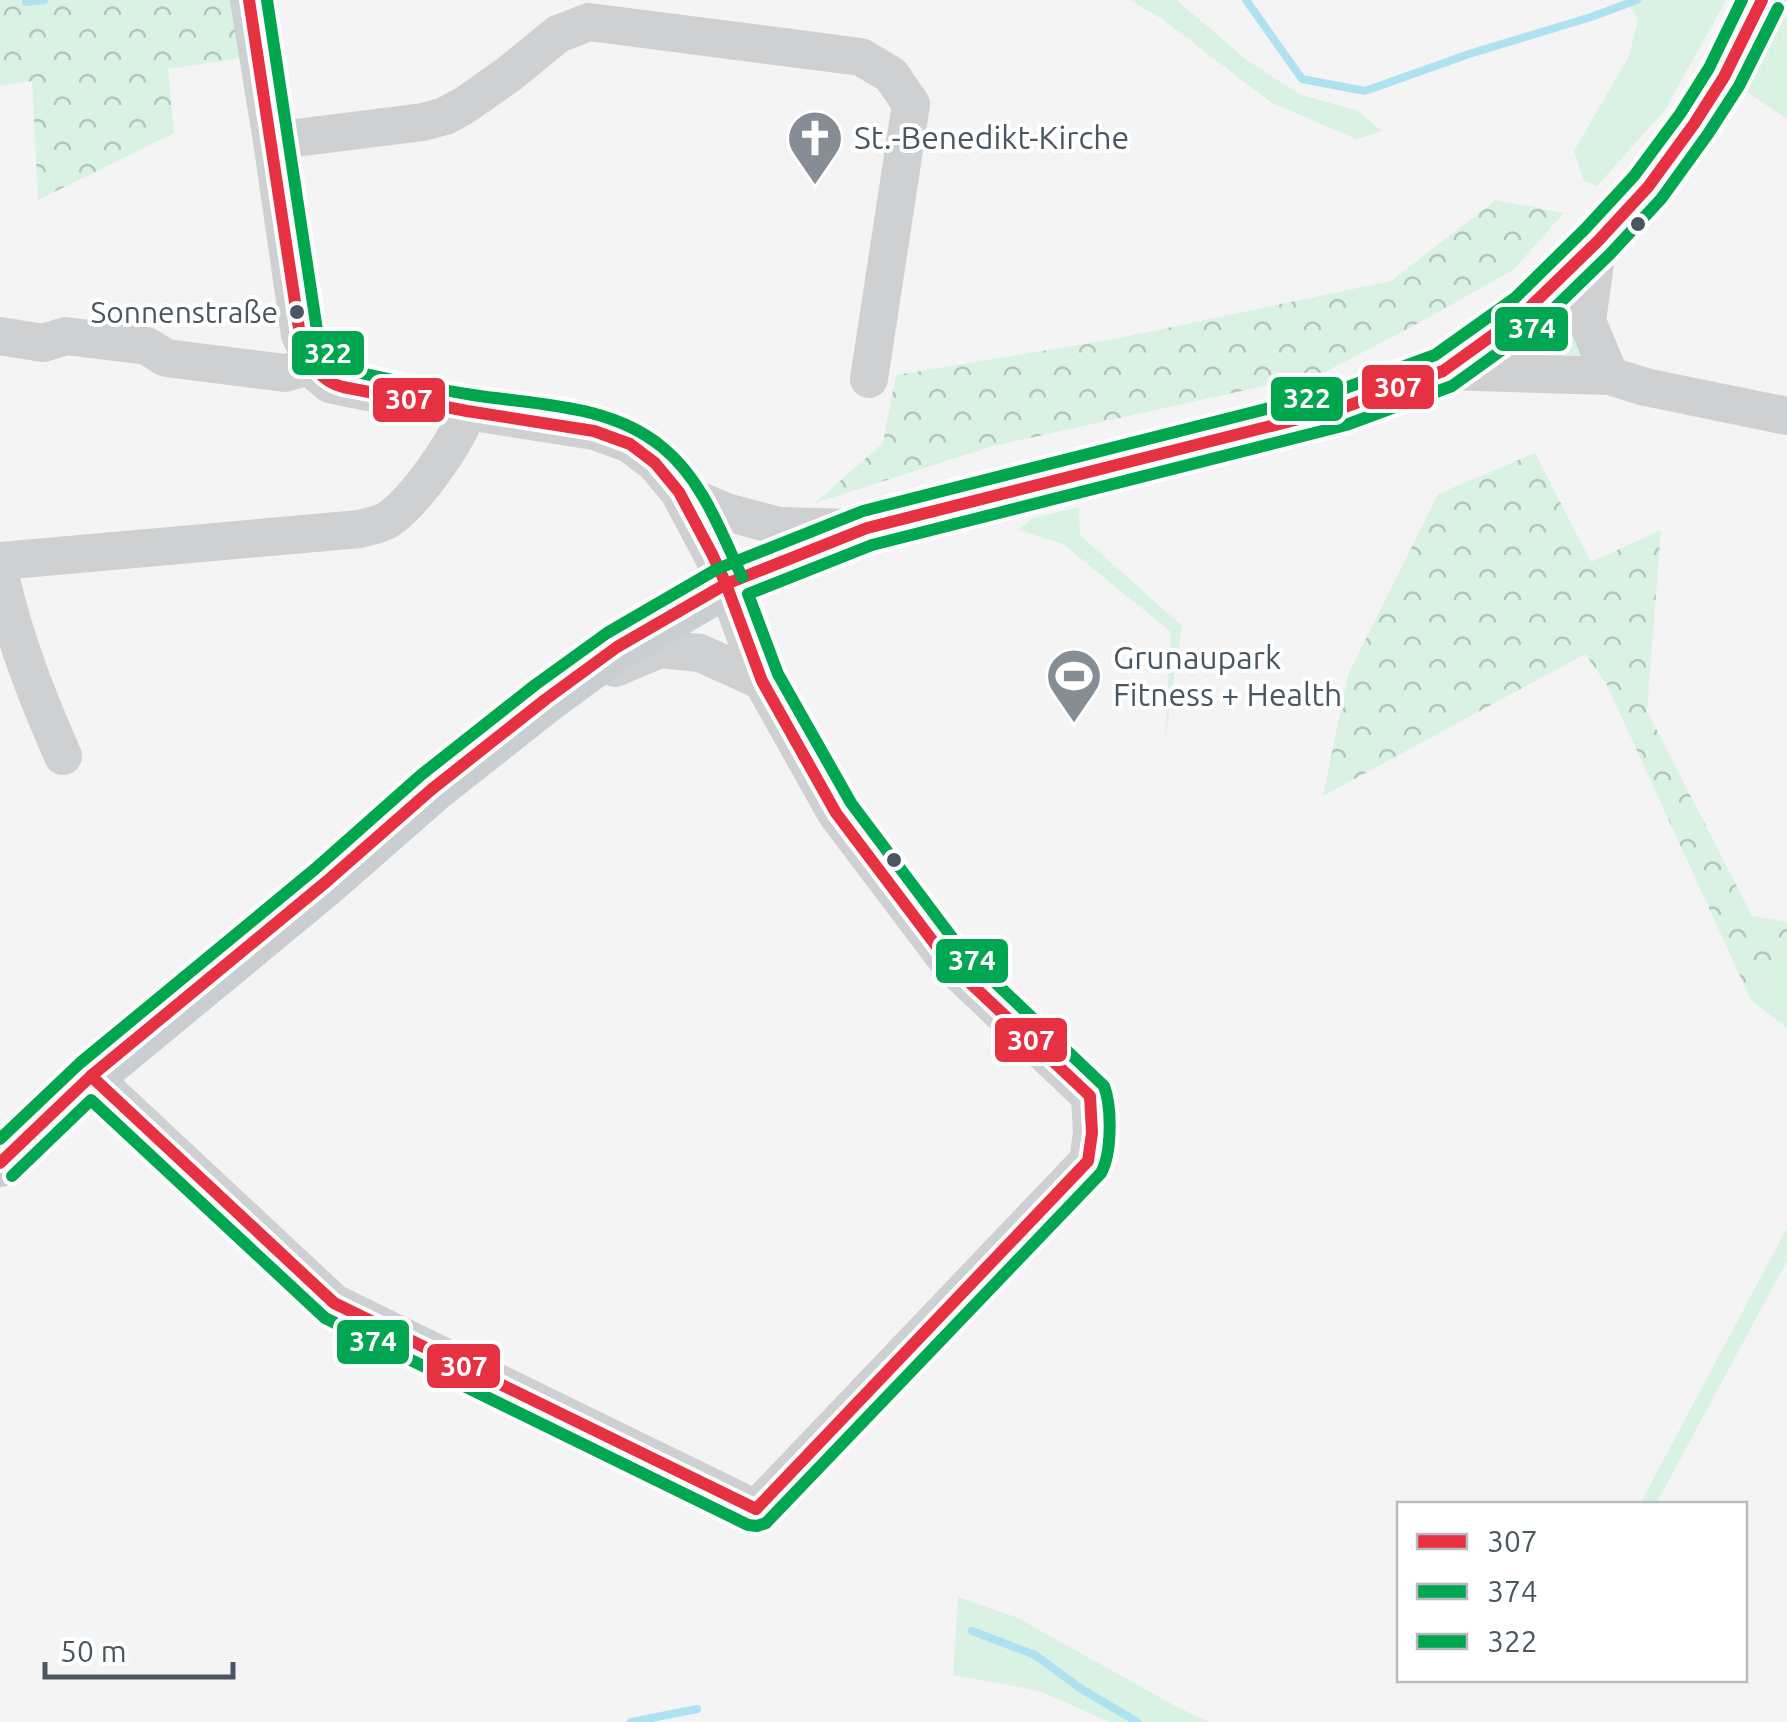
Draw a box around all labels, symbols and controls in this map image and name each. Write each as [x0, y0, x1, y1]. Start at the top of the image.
church icon: St.-Benedikt-Kirche [785, 108, 845, 187]
place label: St.-Benedikt-Kirche [854, 119, 1129, 155]
unlabelled marker [1628, 214, 1648, 234]
place label: Sonnenstraße [91, 295, 278, 329]
marker: Sonnenstraße [287, 302, 307, 322]
line badge: 374 [1493, 305, 1570, 353]
text: 374 [1508, 312, 1556, 343]
line badge: 322 [290, 329, 366, 377]
text: 322 [304, 337, 352, 368]
line badge: 307 [1360, 363, 1436, 411]
text: 307 [1374, 371, 1422, 402]
line badge: 322 [1269, 375, 1345, 423]
line badge: 307 [371, 376, 447, 424]
text: 322 [1283, 382, 1331, 413]
text: 307 [385, 383, 433, 414]
place label: Grunaupark Fitness + Health [1113, 639, 1342, 712]
sports icon: Grunaupark Fitness + Health [1044, 646, 1104, 725]
unlabelled marker [884, 850, 904, 870]
line badge: 374 [934, 937, 1010, 985]
text: 374 [948, 944, 996, 975]
line badge: 307 [993, 1016, 1069, 1064]
text: 307 [1007, 1024, 1055, 1055]
line badge: 374 [335, 1318, 411, 1366]
text: 374 [349, 1325, 397, 1356]
line badge: 307 [425, 1342, 502, 1390]
text: 307 [440, 1350, 488, 1381]
legend [1397, 1502, 1747, 1682]
text: 307 [1487, 1524, 1538, 1558]
text: 374 [1487, 1574, 1538, 1608]
scale bar [45, 1617, 232, 1679]
text: 322 [1487, 1624, 1538, 1658]
text: 50 m [60, 1634, 127, 1668]

